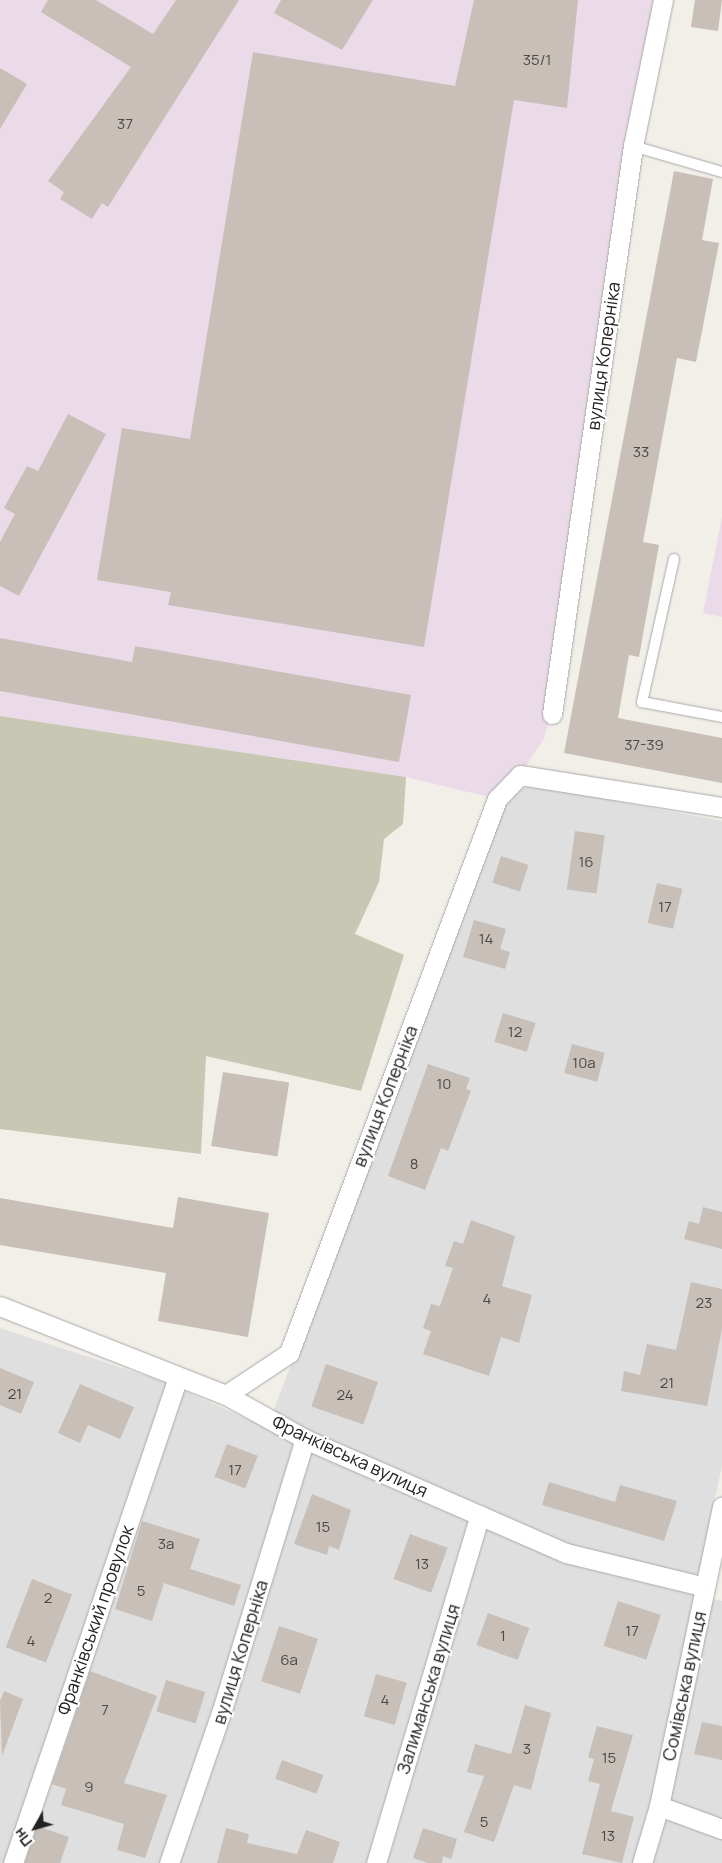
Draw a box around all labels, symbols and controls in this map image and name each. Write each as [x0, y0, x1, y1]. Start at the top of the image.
house number: 35/1 [523, 51, 551, 69]
house number: 37 [117, 115, 133, 133]
street label: вулиця Коперніка [582, 280, 624, 432]
house number: 33 [633, 443, 649, 461]
house number: 37-39 [624, 736, 664, 754]
house number: 16 [578, 853, 594, 871]
house number: 17 [658, 898, 672, 916]
house number: 14 [479, 930, 493, 948]
street label: вулиця Коперніка [348, 1022, 422, 1170]
house number: 12 [508, 1023, 522, 1041]
house number: 10а [572, 1054, 596, 1072]
house number: 10 [437, 1075, 451, 1093]
house number: 8 [410, 1155, 418, 1173]
house number: 4 [483, 1290, 491, 1308]
house number: 23 [696, 1294, 712, 1312]
house number: 21 [660, 1374, 674, 1392]
house number: 21 [8, 1385, 22, 1403]
house number: 24 [336, 1386, 354, 1404]
street label: Франківська вулиця [269, 1410, 431, 1502]
house number: 17 [228, 1461, 242, 1479]
house number: 15 [316, 1518, 330, 1536]
street label: Франківський провулок [52, 1522, 138, 1718]
house number: 3а [158, 1535, 174, 1553]
house number: 13 [415, 1555, 429, 1573]
street label: вулиця Коперніка [208, 1577, 272, 1727]
house number: 5 [137, 1582, 145, 1600]
house number: 2 [44, 1589, 52, 1607]
street label: Залиманська вулиця [392, 1601, 464, 1777]
street label: Сомівська вулиця [658, 1609, 710, 1763]
house number: 17 [625, 1622, 639, 1640]
house number: 1 [500, 1627, 506, 1645]
house number: 4 [27, 1632, 35, 1650]
house number: 6а [280, 1651, 298, 1669]
house number: 4 [381, 1691, 389, 1709]
house number: 7 [101, 1701, 109, 1719]
house number: 3 [523, 1740, 531, 1758]
house number: 15 [602, 1749, 616, 1767]
house number: 9 [84, 1778, 94, 1796]
north arrow [10, 1803, 60, 1853]
house number: 5 [480, 1813, 488, 1831]
text: Пн [9, 1824, 36, 1851]
house number: 13 [601, 1827, 615, 1845]

